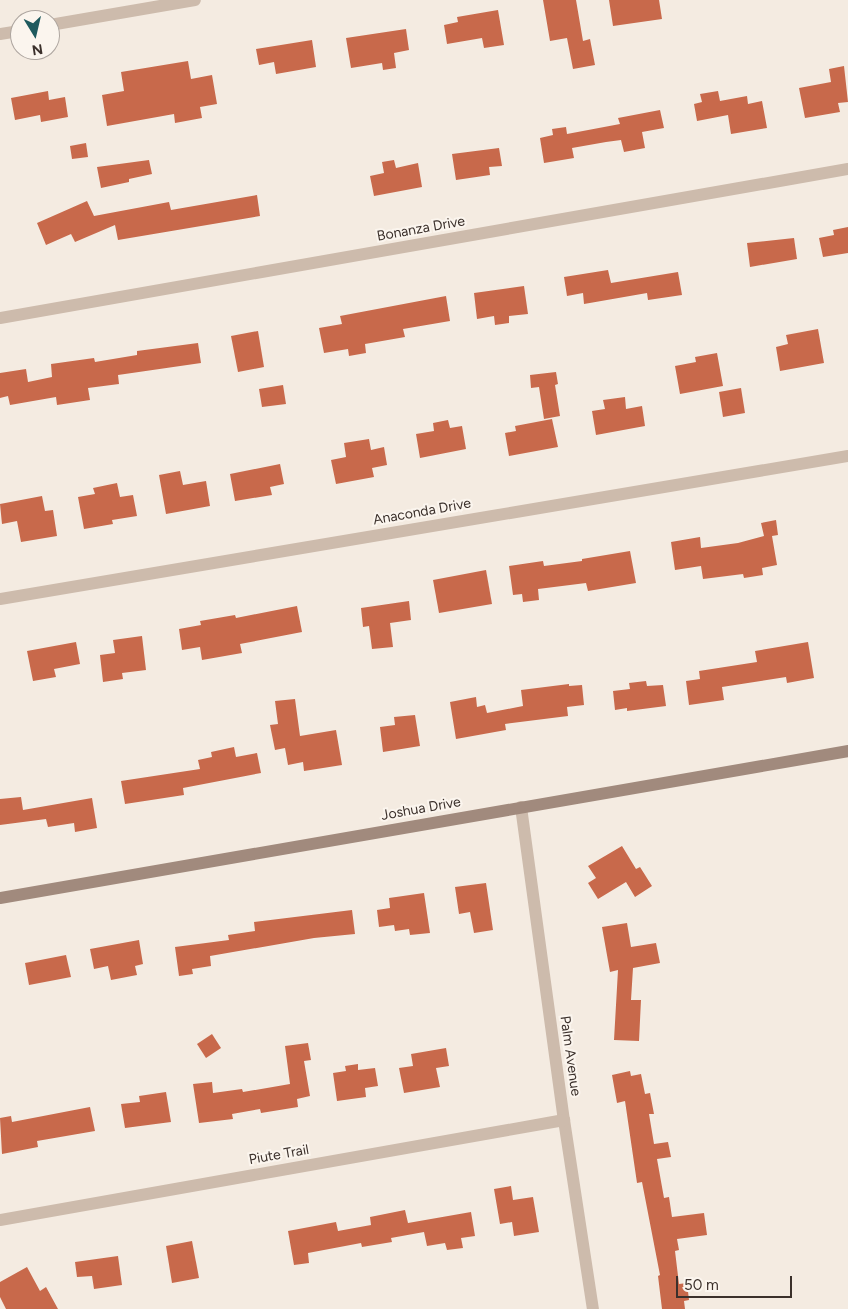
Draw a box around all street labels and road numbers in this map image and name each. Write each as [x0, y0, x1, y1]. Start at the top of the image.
street label: Bonanza Drive [376, 213, 466, 245]
street label: Anaconda Drive [372, 495, 472, 529]
street label: Joshua Drive [380, 794, 462, 824]
street label: Palm Avenue [556, 1015, 584, 1097]
street label: Piute Trail [248, 1141, 310, 1169]

